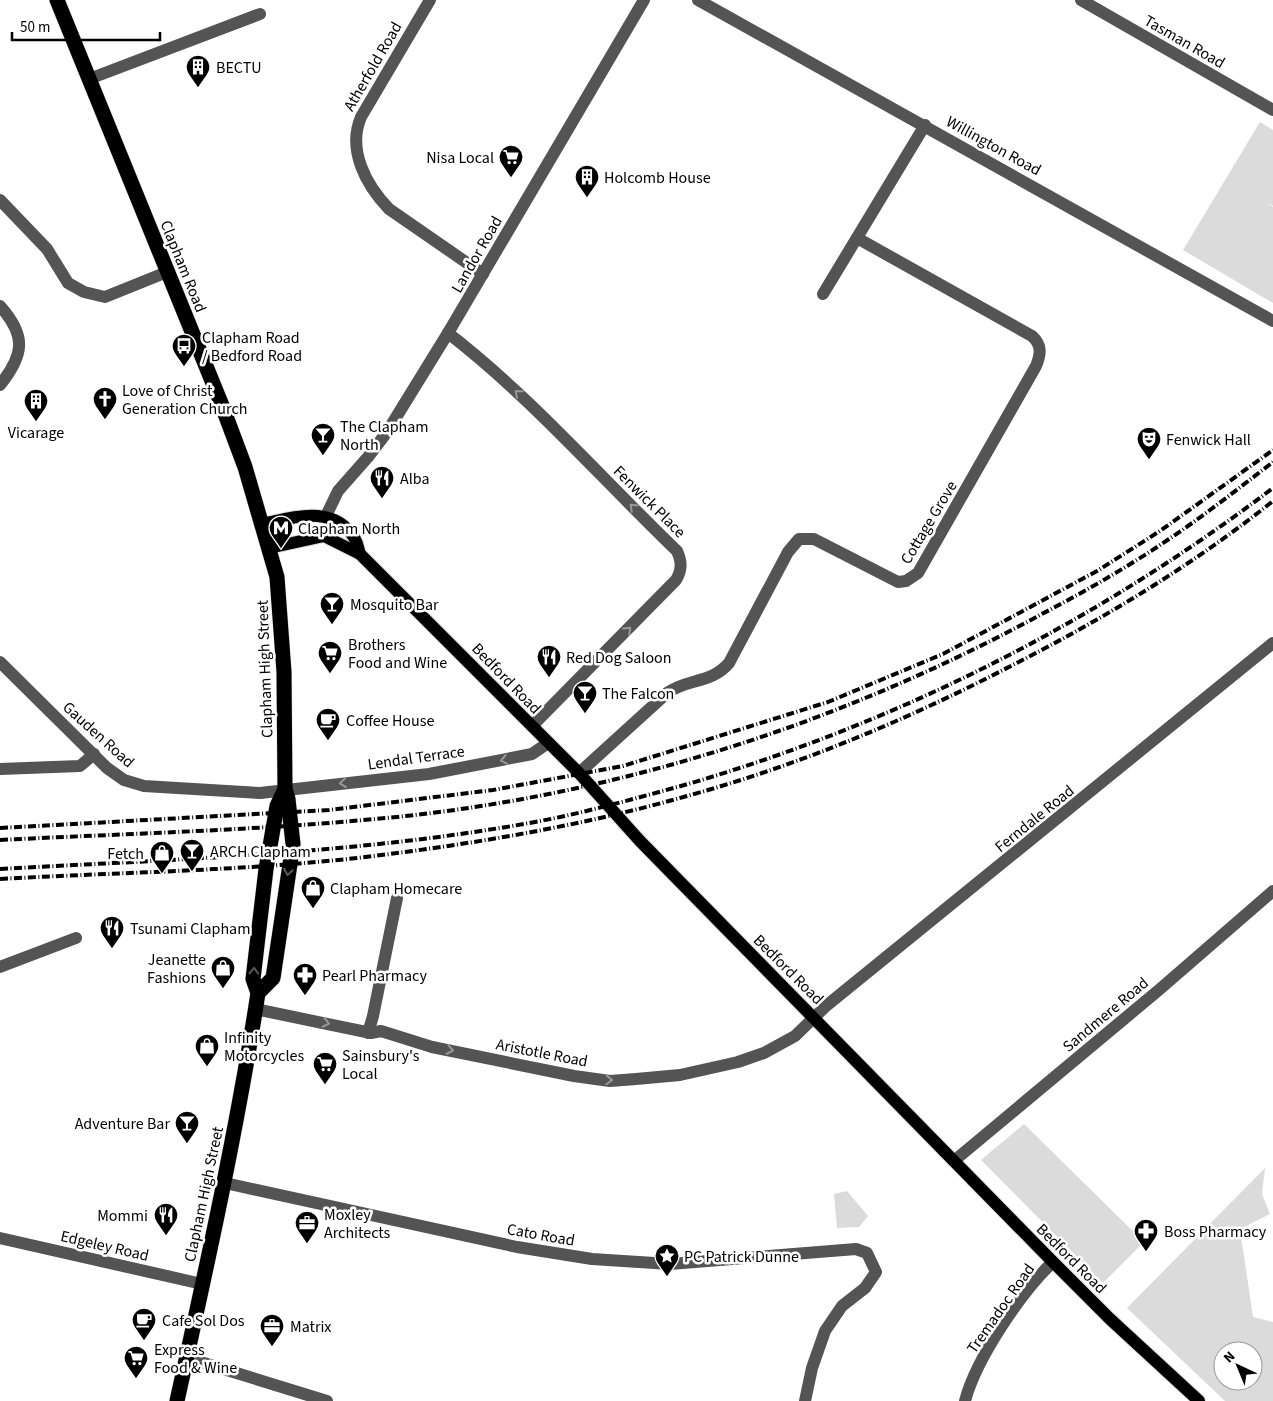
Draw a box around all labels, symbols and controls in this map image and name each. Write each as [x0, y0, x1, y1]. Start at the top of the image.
scale bar [12, 10, 160, 42]
street label: Tasman Road [1140, 10, 1229, 74]
text: 50 m [20, 17, 50, 38]
street label: Atherfold Road [338, 18, 407, 115]
building icon: BECTU [185, 54, 211, 88]
place label: BECTU [216, 57, 262, 79]
street label: Willington Road [942, 111, 1045, 181]
supermarket icon: Nisa Local [498, 144, 524, 178]
place label: Nisa Local [426, 147, 494, 169]
building icon: Holcomb House [574, 164, 600, 198]
place label: Holcomb House [604, 167, 711, 189]
street label: Landor Road [446, 212, 508, 297]
street label: Clapham Road [155, 217, 212, 316]
place label: Clapham Road / Bedford Road [202, 327, 302, 367]
bus stop icon: Clapham Road / Bedford Road [171, 333, 197, 367]
place label: Love of Christ Generation Church [122, 380, 247, 420]
church icon: Love of Christ Generation Church [92, 386, 118, 420]
building icon: Vicarage [23, 388, 49, 422]
one-way arrow [515, 390, 524, 399]
place label: The Clapham North [340, 416, 429, 456]
place label: Vicarage [8, 422, 64, 444]
bar icon: The Clapham North [310, 422, 336, 456]
theatre icon: Fenwick Hall [1136, 426, 1162, 460]
place label: Fenwick Hall [1166, 429, 1251, 451]
street label: Fenwick Place [608, 461, 690, 543]
restaurant icon: Alba [369, 465, 395, 499]
place label: Alba [400, 468, 429, 490]
street label: Cottage Grove [895, 477, 963, 568]
one-way arrow [630, 504, 639, 513]
metro station icon: Clapham North [268, 515, 294, 549]
place label: Clapham North [298, 518, 400, 540]
bar icon: Mosquito Bar [319, 591, 345, 625]
place label: Mosquito Bar [350, 594, 439, 616]
street label: Clapham High Street [252, 599, 278, 738]
one-way arrow [622, 627, 631, 636]
place label: Brothers Food and Wine [348, 634, 447, 674]
street label: Bedford Road [467, 638, 546, 719]
supermarket icon: Brothers Food and Wine [317, 640, 343, 674]
restaurant icon: Red Dog Saloon [536, 644, 562, 678]
place label: Red Dog Saloon [566, 647, 672, 669]
bar icon: The Falcon [572, 680, 598, 714]
place label: The Falcon [602, 683, 674, 705]
street label: Gauden Road [58, 697, 139, 773]
cafe icon: Coffee House [315, 707, 341, 741]
place label: Coffee House [346, 710, 434, 732]
street label: Lendal Terrace [366, 740, 466, 776]
one-way arrow [499, 754, 508, 764]
one-way arrow [339, 777, 347, 788]
street label: Ferndale Road [990, 780, 1079, 858]
bar icon: ARCH Clapham [179, 838, 205, 872]
shop icon: Fetch [149, 840, 175, 874]
place label: ARCH Clapham [210, 841, 311, 863]
place label: Fetch [107, 843, 144, 865]
one-way arrow [284, 868, 294, 876]
shop icon: Clapham Homecare [300, 875, 326, 909]
place label: Clapham Homecare [330, 878, 462, 900]
restaurant icon: Tsunami Clapham [99, 915, 125, 949]
place label: Tsunami Clapham [130, 918, 250, 940]
street label: Bedford Road [748, 930, 828, 1010]
place label: Jeanette Fashions [147, 949, 206, 989]
shop icon: Jeanette Fashions [210, 955, 236, 989]
pharmacy icon: Pearl Pharmacy [292, 962, 318, 996]
place label: Pearl Pharmacy [322, 965, 427, 987]
one-way arrow [248, 966, 259, 974]
street label: Sandmere Road [1058, 972, 1153, 1057]
one-way arrow [321, 1017, 330, 1028]
place label: Infinity Motorcycles [224, 1027, 304, 1067]
shop icon: Infinity Motorcycles [194, 1033, 220, 1067]
street label: Aristotle Road [494, 1033, 590, 1073]
place label: Sainsbury's Local [342, 1045, 420, 1085]
one-way arrow [445, 1045, 454, 1055]
supermarket icon: Sainsbury's Local [312, 1051, 338, 1085]
one-way arrow [606, 1075, 614, 1085]
bar icon: Adventure Bar [174, 1110, 200, 1144]
place label: Adventure Bar [75, 1113, 170, 1135]
street label: Clapham High Street [179, 1124, 229, 1264]
restaurant icon: Mommi [153, 1202, 179, 1236]
place label: Moxley Architects [324, 1204, 391, 1244]
place label: Mommi [97, 1205, 148, 1227]
office icon: Moxley Architects [294, 1210, 320, 1244]
street label: Cato Road [505, 1218, 576, 1252]
pharmacy icon: Boss Pharmacy [1133, 1218, 1159, 1252]
street label: Bedford Road [1031, 1219, 1111, 1299]
place label: Boss Pharmacy [1164, 1221, 1267, 1243]
street label: Edgeley Road [58, 1225, 151, 1267]
place icon: PC Patrick Dunne [654, 1243, 680, 1277]
place label: PC Patrick Dunne [684, 1246, 799, 1268]
street label: Tremadoc Road [962, 1259, 1040, 1358]
cafe icon: Cafe Sol Dos [131, 1307, 157, 1341]
place label: Cafe Sol Dos [162, 1310, 245, 1332]
office icon: Matrix [259, 1313, 285, 1347]
place label: Matrix [290, 1316, 332, 1338]
place label: Express Food & Wine [154, 1339, 237, 1379]
north arrow [1213, 1341, 1263, 1391]
supermarket icon: Express Food & Wine [123, 1345, 149, 1379]
text: N [1219, 1347, 1240, 1368]

